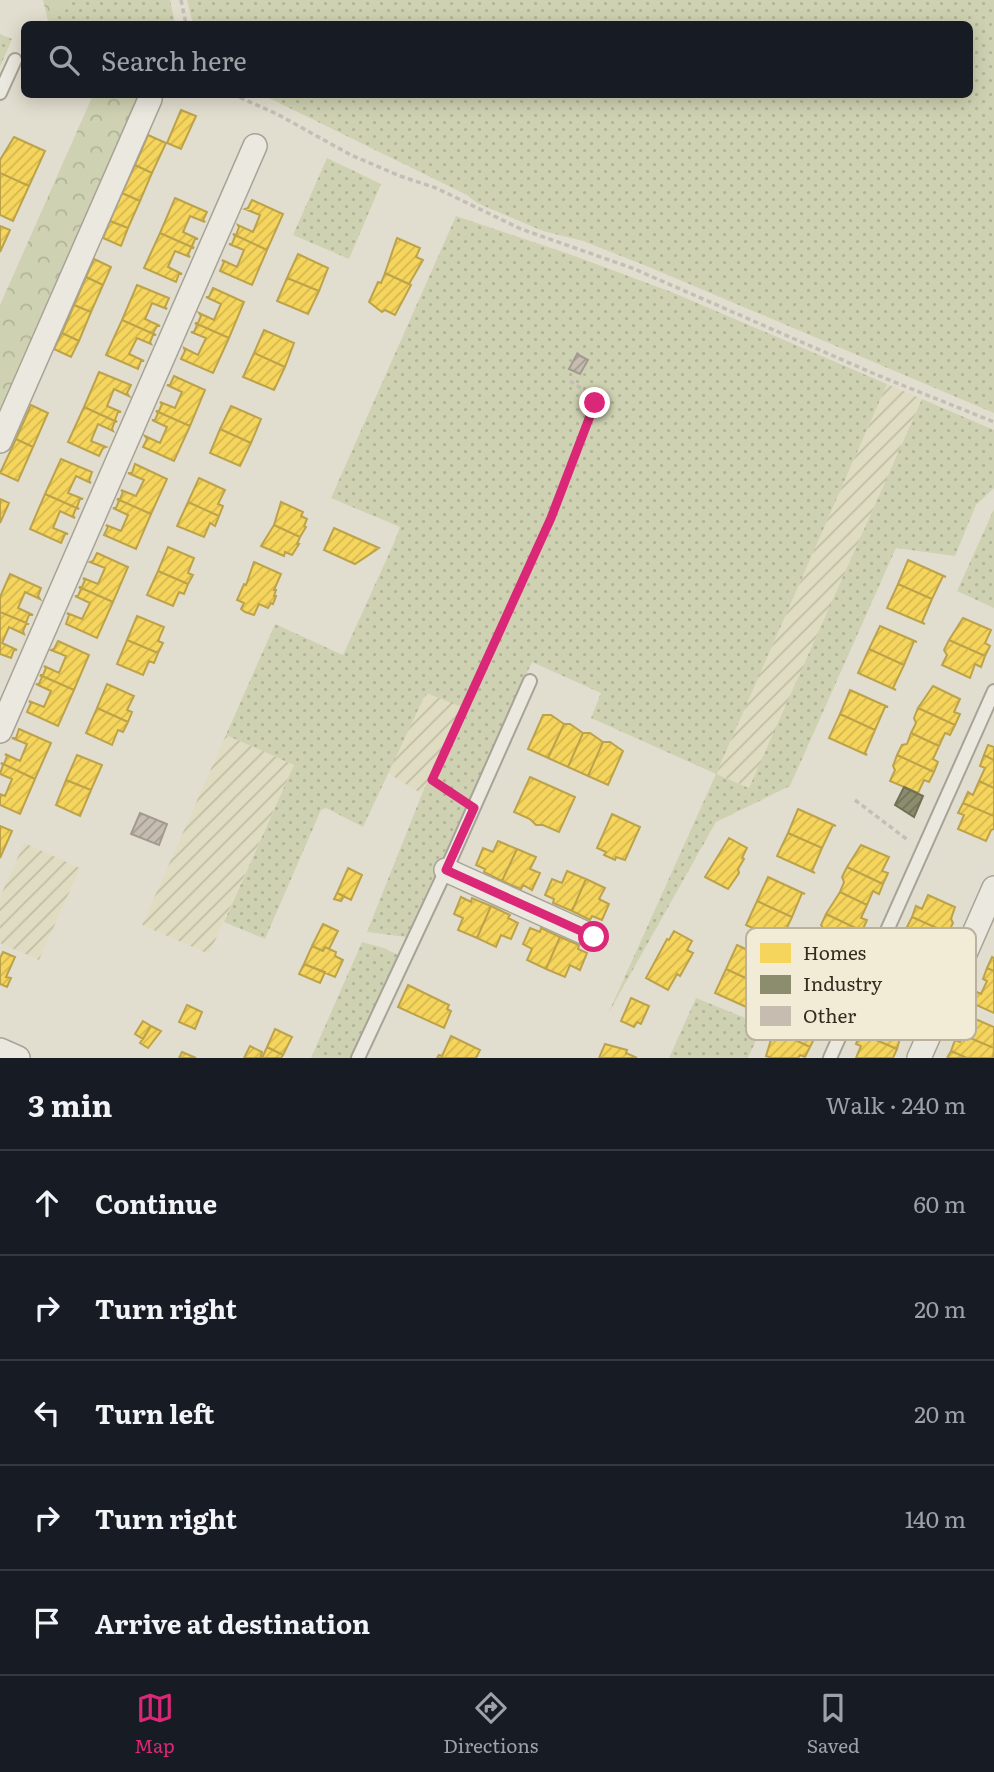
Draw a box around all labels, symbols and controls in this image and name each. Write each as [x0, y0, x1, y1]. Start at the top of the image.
search box [21, 21, 973, 98]
text: Search here [101, 40, 247, 79]
icon: search [45, 41, 83, 79]
route end [579, 387, 610, 418]
route start [578, 921, 609, 952]
legend [746, 928, 976, 1040]
text: Homes [803, 938, 867, 966]
text: Industry [803, 969, 882, 997]
text: Other [803, 1001, 856, 1029]
text: 3 min [28, 1082, 112, 1126]
text: Walk · 240 m [826, 1087, 966, 1121]
text: Continue [95, 1183, 217, 1222]
icon: ahead [28, 1184, 66, 1222]
text: 60 m [913, 1186, 966, 1220]
text: Turn right [95, 1288, 237, 1327]
icon: right [28, 1289, 66, 1327]
text: 20 m [914, 1291, 966, 1325]
text: Turn left [95, 1393, 214, 1432]
icon: left [28, 1394, 66, 1432]
text: 20 m [914, 1396, 966, 1430]
text: Turn right [95, 1498, 237, 1537]
icon: right [28, 1499, 66, 1537]
text: 140 m [905, 1501, 966, 1535]
text: Arrive at destination [95, 1603, 370, 1642]
icon: arrive [28, 1604, 66, 1642]
tab: Map [134, 1689, 175, 1759]
tab: Directions [443, 1689, 538, 1759]
tab: Saved [807, 1689, 860, 1759]

